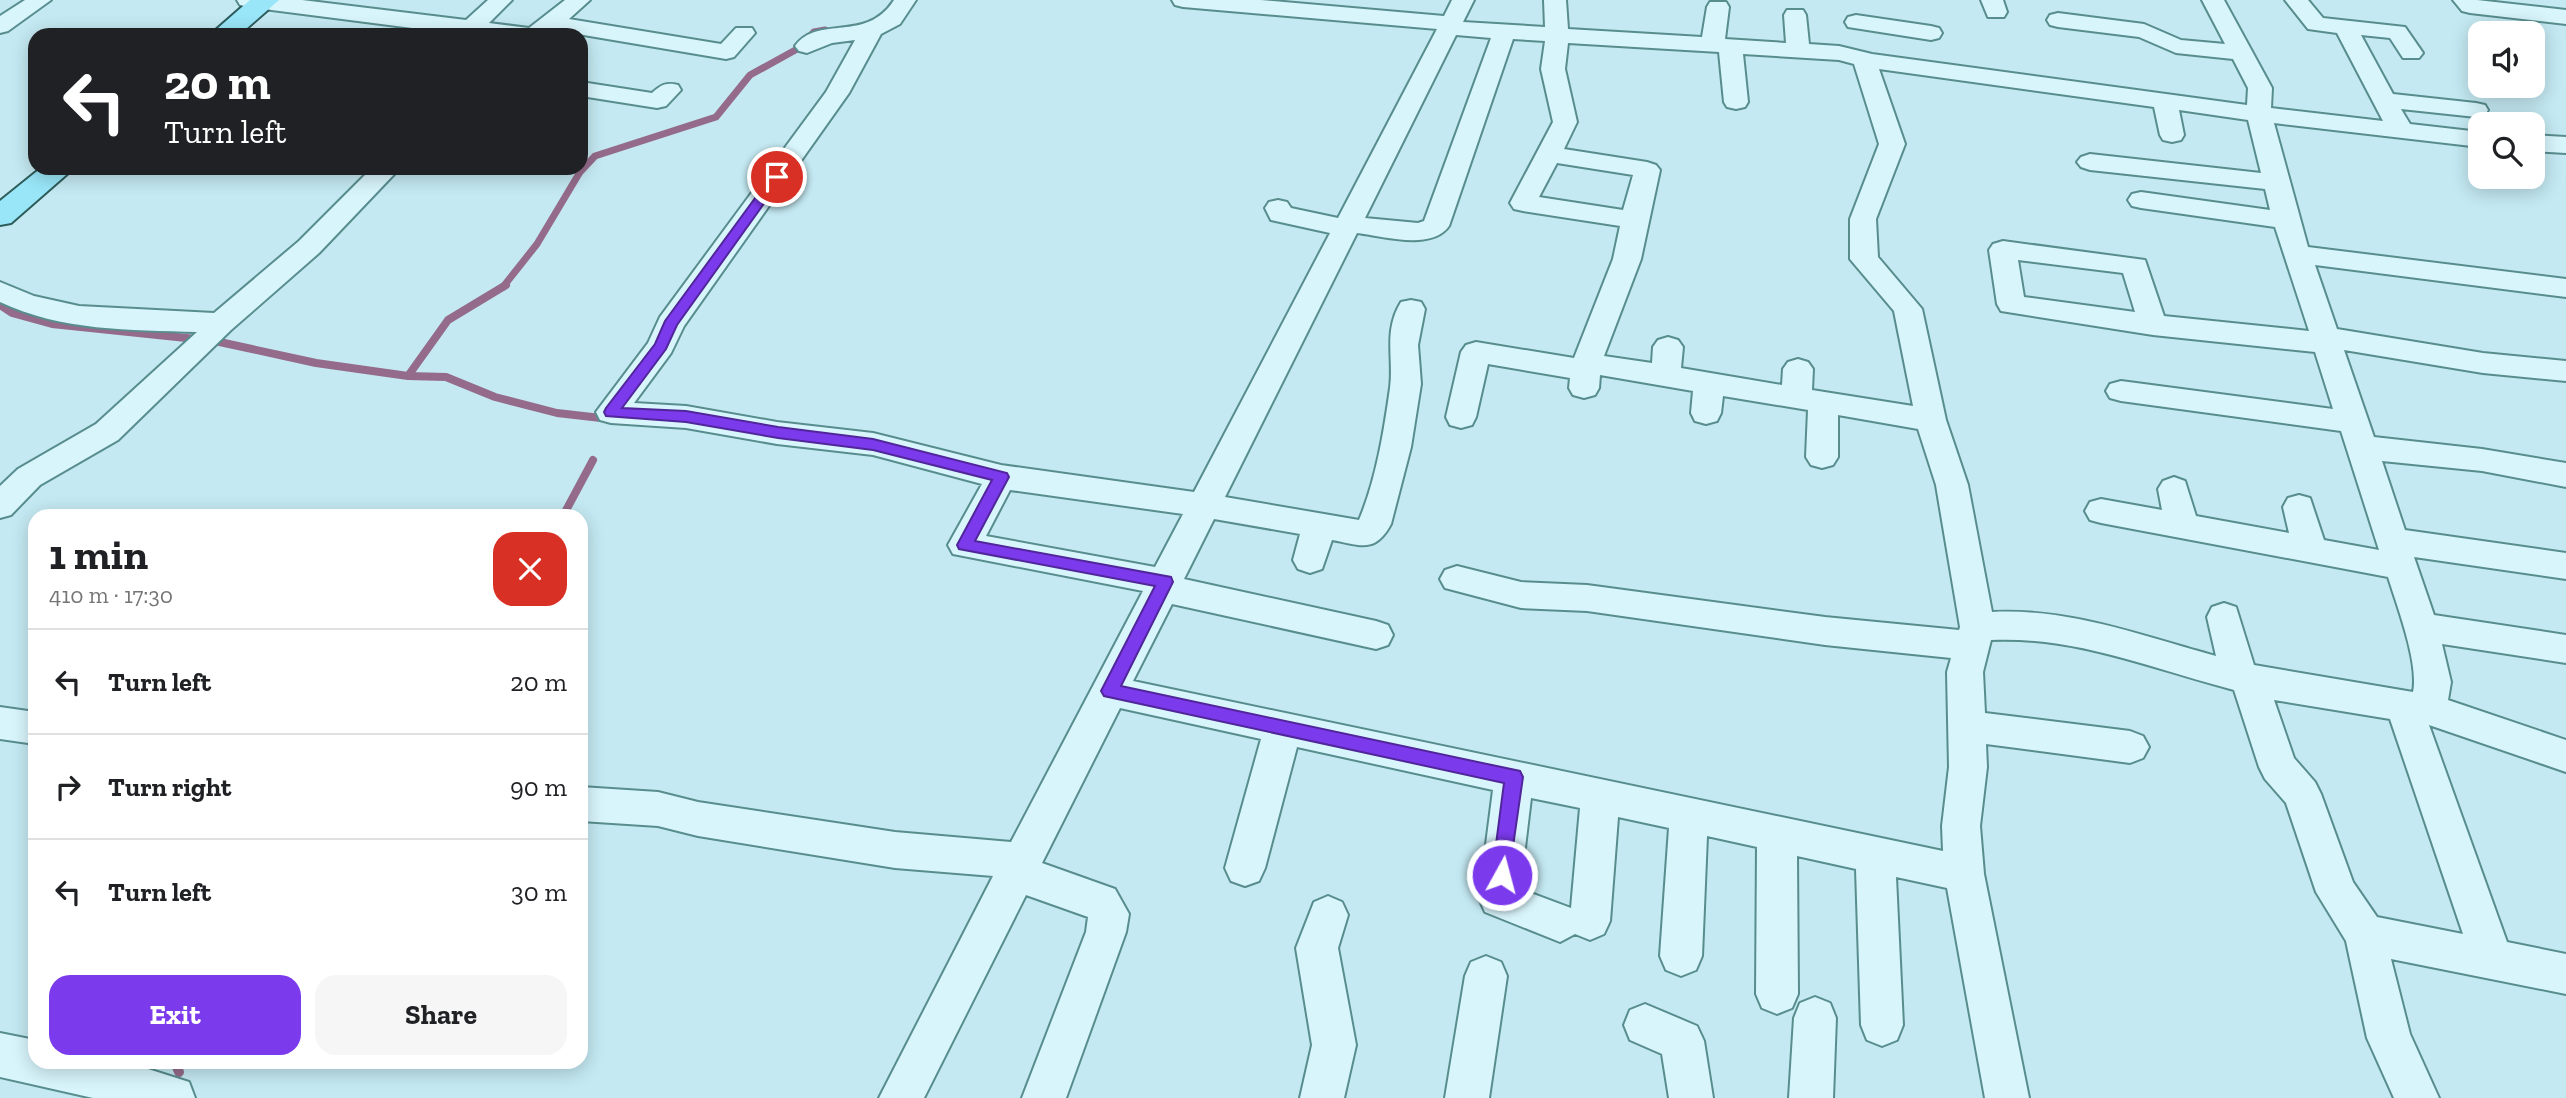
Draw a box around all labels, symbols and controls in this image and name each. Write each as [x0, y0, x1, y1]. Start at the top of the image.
map controls [2468, 21, 2545, 189]
button: sound [2468, 21, 2545, 98]
text: 20 m [164, 53, 271, 112]
icon: left [49, 56, 140, 147]
button: search [2468, 112, 2545, 189]
text: Turn left [164, 113, 286, 151]
pin [747, 147, 807, 207]
icon: arrive [758, 158, 796, 196]
text: 1 min [49, 529, 148, 580]
button: close [493, 532, 567, 606]
text: 410 m · 17:30 [49, 581, 173, 609]
icon: left [49, 663, 87, 701]
text: Turn left [108, 666, 211, 698]
text: 20 m [510, 666, 567, 698]
icon: right [49, 768, 87, 806]
text: Turn right [108, 771, 231, 803]
text: 90 m [510, 771, 567, 803]
position arrow [1465, 838, 1539, 912]
icon: left [49, 873, 87, 911]
text: Turn left [108, 876, 211, 908]
text: 30 m [511, 876, 567, 908]
button: Exit [49, 975, 301, 1055]
button: Share [315, 975, 567, 1055]

